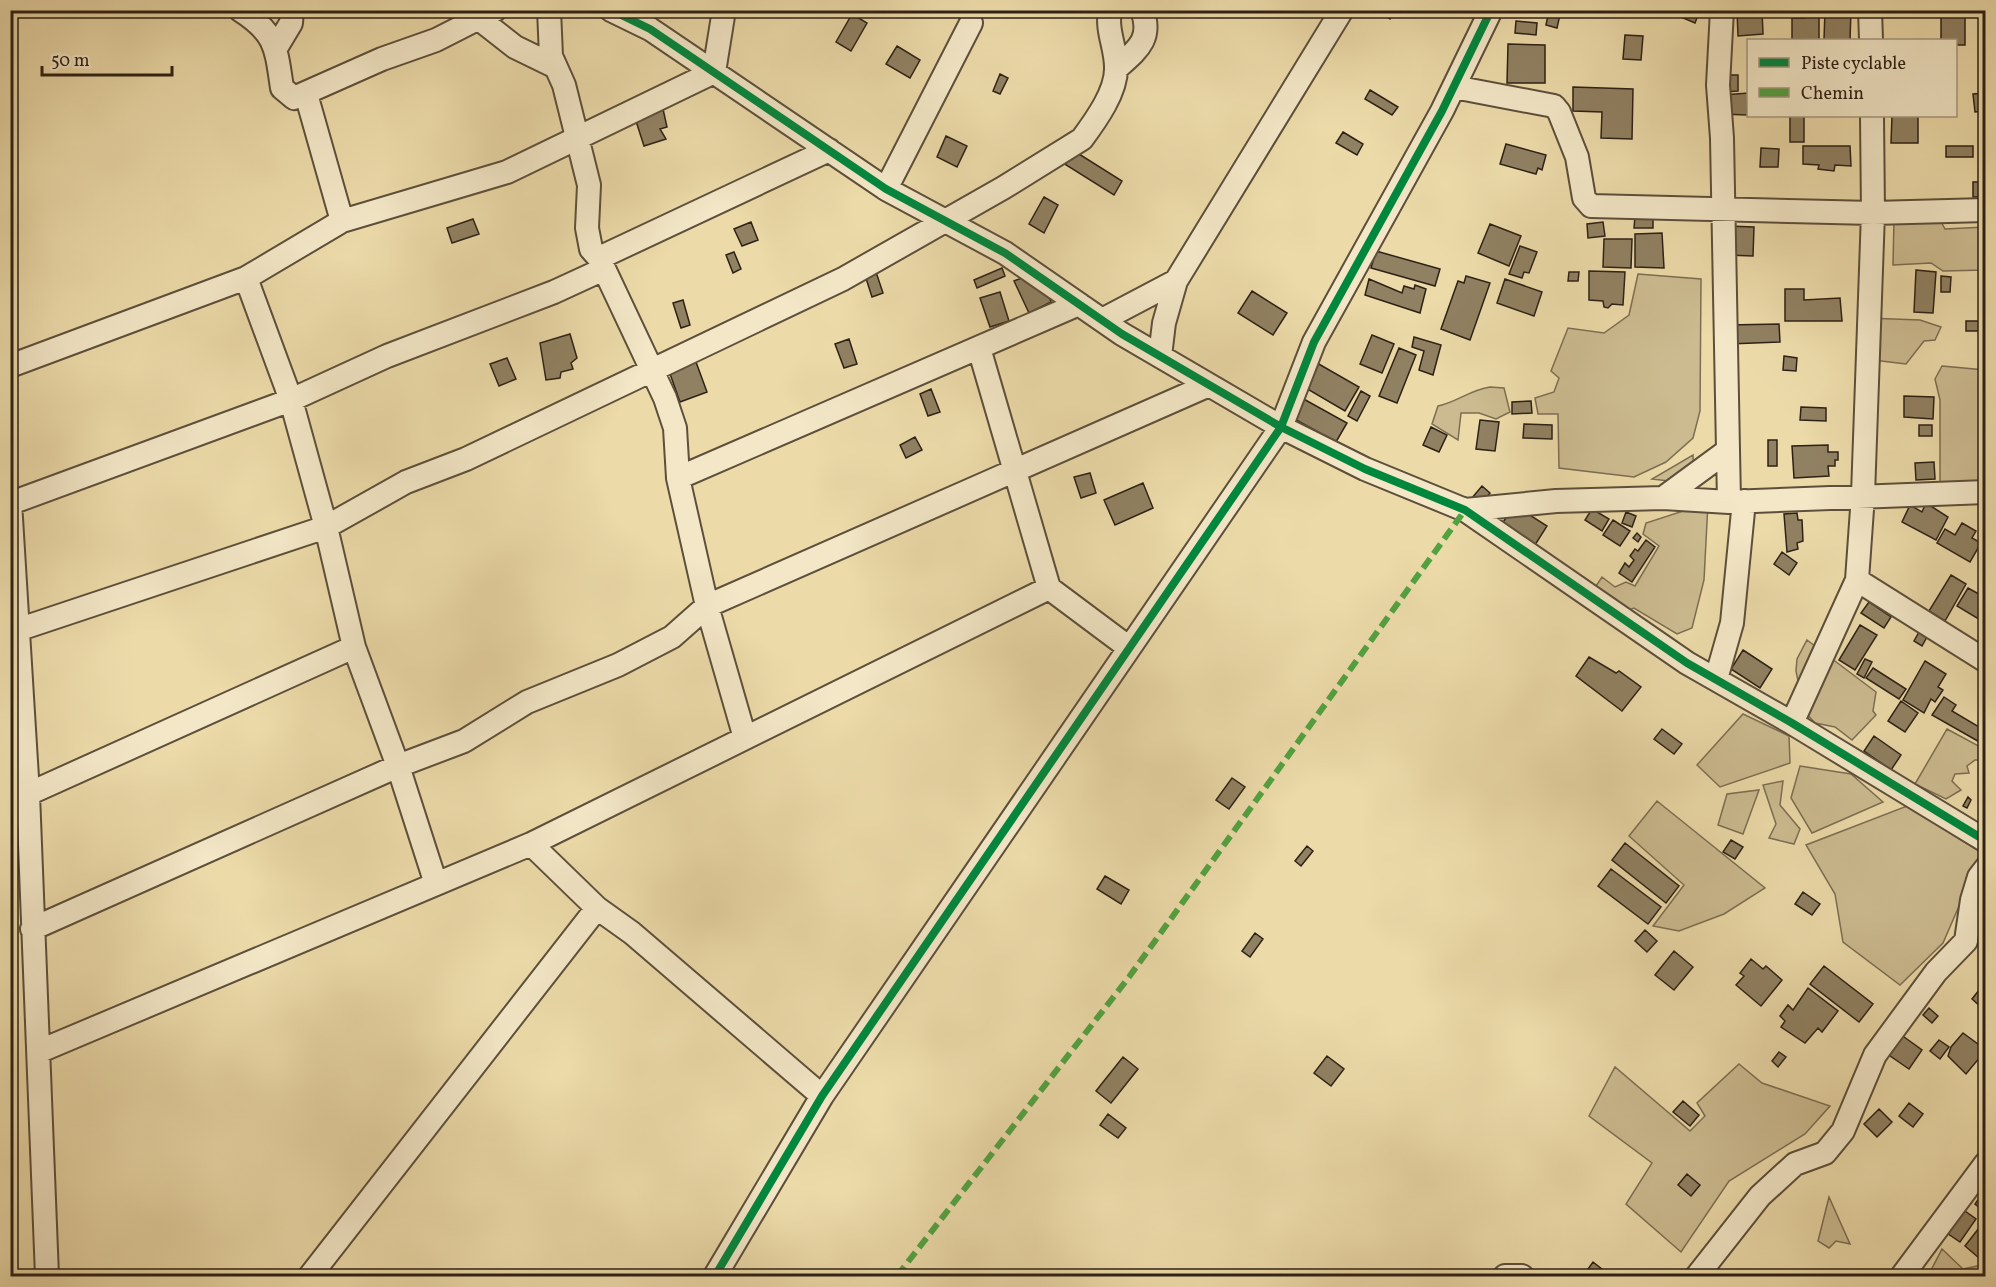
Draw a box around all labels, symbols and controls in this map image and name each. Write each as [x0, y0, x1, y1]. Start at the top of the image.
scale bar [42, 39, 172, 77]
legend [1747, 39, 1957, 117]
text: 50 m [51, 49, 90, 74]
text: Piste cyclable [1801, 52, 1906, 77]
text: Chemin [1801, 82, 1864, 107]

